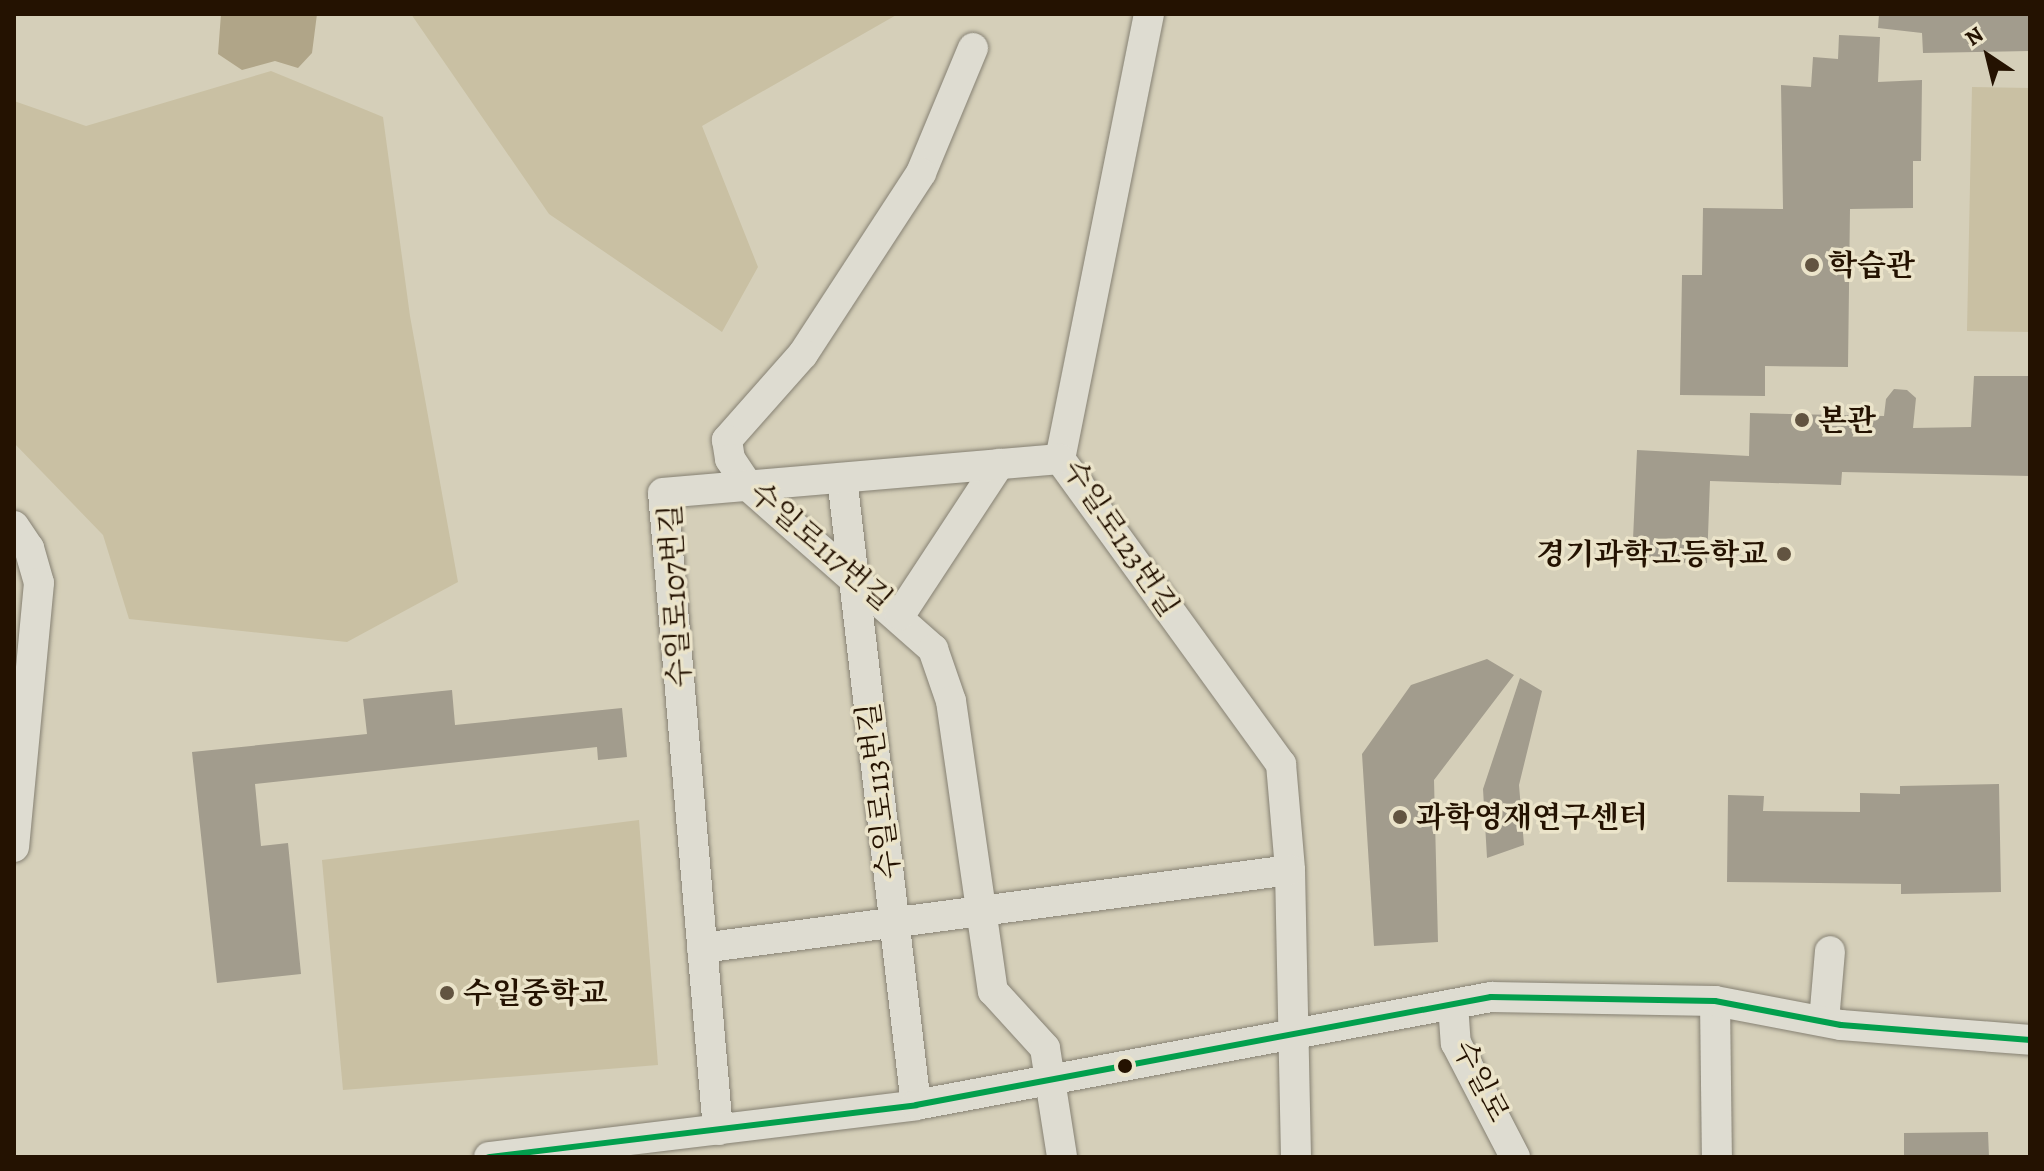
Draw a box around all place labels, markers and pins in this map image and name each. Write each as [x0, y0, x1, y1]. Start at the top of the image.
place label: 학습관 [1828, 247, 1915, 283]
marker: 학습관 [1803, 256, 1821, 274]
place label: 본관 [1818, 402, 1876, 438]
marker: 본관 [1793, 411, 1811, 429]
place label: 경기과학고등학교 [1536, 536, 1768, 572]
marker: 경기과학고등학교 [1775, 545, 1793, 563]
place label: 과학영재연구센터 [1416, 799, 1648, 835]
marker: 과학영재연구센터 [1391, 808, 1409, 826]
place label: 수일중학교 [463, 975, 608, 1011]
marker: 수일중학교 [438, 984, 456, 1002]
unlabelled marker [1117, 1058, 1133, 1074]

